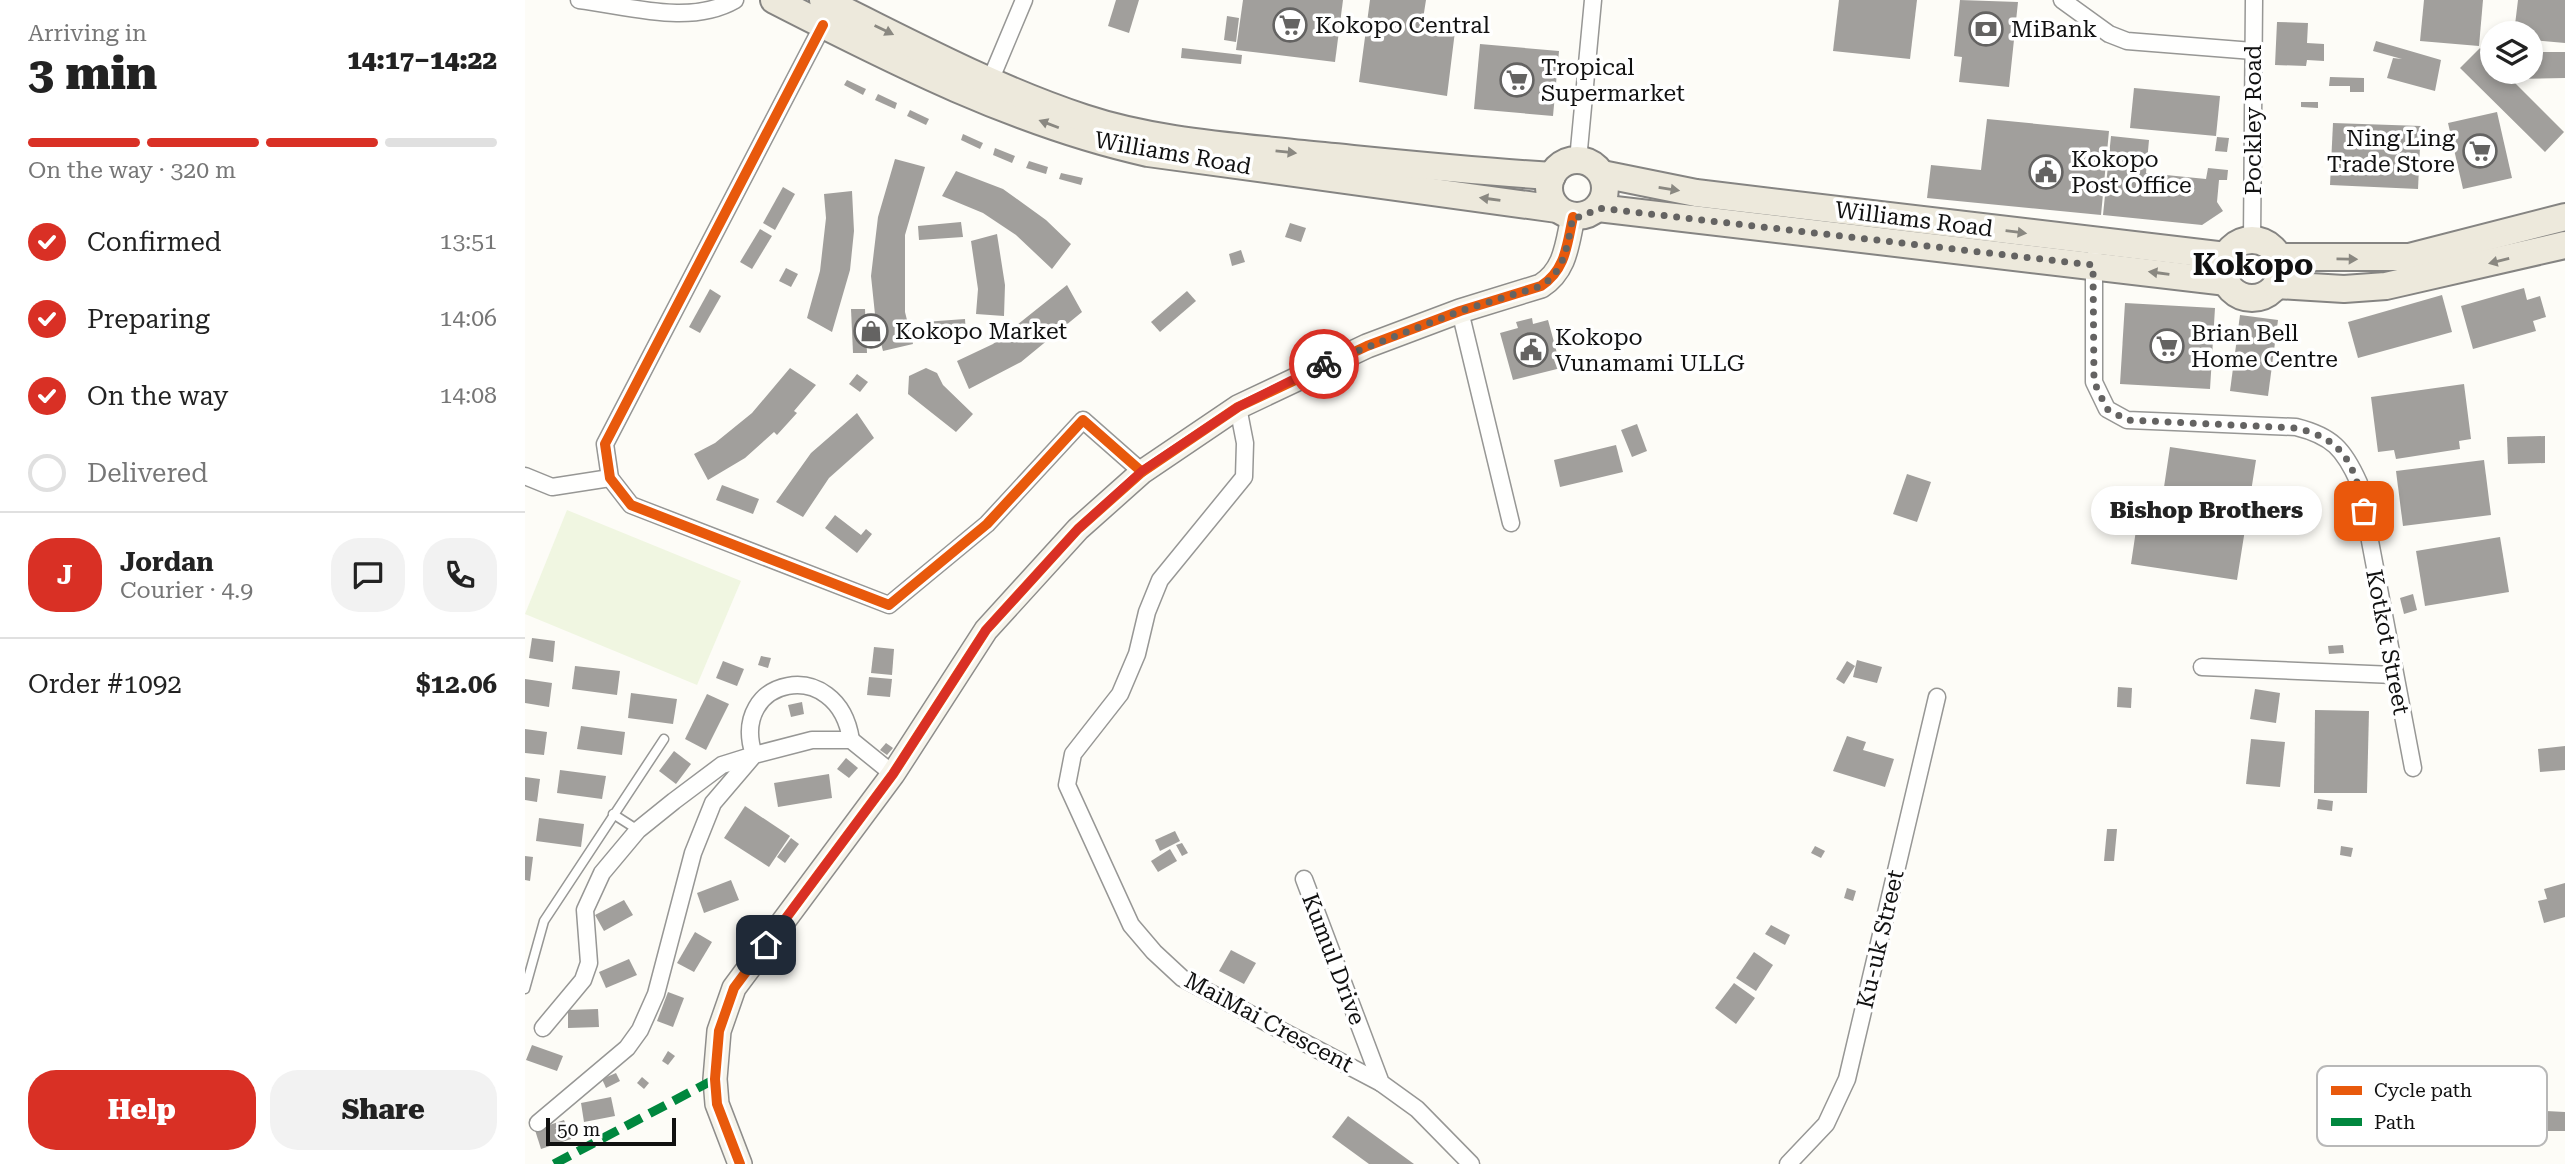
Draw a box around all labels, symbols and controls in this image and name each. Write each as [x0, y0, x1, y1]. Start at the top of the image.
supermarket icon: Kokopo Central [1271, 6, 1309, 44]
bank icon: MiBank [1967, 10, 2005, 48]
place label: Kokopo Central [1315, 12, 1490, 39]
place label: MiBank [2011, 16, 2097, 43]
text: Arriving in [28, 20, 147, 47]
map controls [2480, 21, 2543, 84]
button: layers [2480, 21, 2543, 84]
one-way arrow [874, 24, 894, 36]
street label: Pockley Road [2240, 44, 2267, 195]
text: 14:17–14:22 [347, 45, 497, 75]
text: 3 min [28, 46, 157, 100]
place label: Tropical Supermarket [1541, 54, 1685, 107]
supermarket icon: Tropical Supermarket [1498, 61, 1536, 99]
one-way arrow [1038, 119, 1059, 130]
place label: Ning Ling Trade Store [2327, 125, 2455, 178]
street label: Williams Road [1092, 126, 1254, 181]
supermarket icon: Ning Ling Trade Store [2461, 132, 2499, 170]
place label: Kokopo Post Office [2071, 146, 2192, 199]
one-way arrow [1275, 147, 1297, 158]
public building icon: Kokopo Post Office [2027, 153, 2065, 191]
text: On the way · 320 m [28, 157, 236, 184]
one-way arrow [1658, 184, 1680, 195]
one-way arrow [1478, 193, 1500, 204]
street label: Williams Road [1833, 196, 1995, 243]
icon: check [28, 223, 66, 261]
one-way arrow [2006, 226, 2028, 237]
text: Confirmed [87, 227, 222, 257]
text: 13:51 [440, 228, 497, 255]
district label: Kokopo [2193, 247, 2313, 282]
one-way arrow [2336, 253, 2358, 265]
one-way arrow [2488, 256, 2510, 267]
one-way arrow [2148, 268, 2170, 279]
icon: check [28, 300, 66, 338]
text: Preparing [87, 304, 210, 334]
text: 14:06 [440, 305, 497, 332]
shop icon: Kokopo Market [852, 312, 890, 350]
place label: Kokopo Market [895, 318, 1068, 345]
place label: Brian Bell Home Centre [2191, 320, 2338, 373]
place label: Kokopo Vunamami ULLG [1555, 324, 1745, 377]
supermarket icon: Brian Bell Home Centre [2148, 327, 2186, 365]
courier [1289, 329, 1359, 399]
public building icon: Kokopo Vunamami ULLG [1512, 331, 1550, 369]
icon: bike [1305, 345, 1343, 383]
icon: check [28, 377, 66, 415]
text: On the way [87, 381, 228, 411]
text: 14:08 [440, 382, 497, 409]
text: Delivered [87, 458, 208, 488]
pin [2334, 481, 2394, 541]
callout: Bishop Brothers [2091, 486, 2322, 536]
icon: bag [2345, 492, 2383, 530]
text: Bishop Brothers [2110, 497, 2303, 524]
button: chat [331, 538, 405, 612]
button: phone [423, 538, 497, 612]
text: Jordan [120, 547, 214, 577]
text: J [57, 560, 73, 590]
street label: Kotkot Street [2360, 567, 2415, 717]
text: Courier · 4.9 [120, 577, 253, 604]
text: Order #1092 [28, 669, 182, 699]
text: $12.06 [416, 669, 497, 699]
street label: Ku-uk Street [1851, 867, 1910, 1011]
street label: Kumul Drive [1296, 890, 1371, 1029]
pin [736, 915, 796, 975]
icon: home [747, 926, 785, 964]
street label: MaiMai Crescent [1180, 967, 1358, 1078]
legend [2317, 1066, 2547, 1146]
button: Help [28, 1070, 256, 1150]
button: Share [270, 1070, 497, 1150]
text: Cycle path [2374, 1079, 2472, 1102]
text: Path [2374, 1111, 2415, 1134]
scale bar [546, 1115, 675, 1147]
text: 50 m [557, 1118, 600, 1141]

